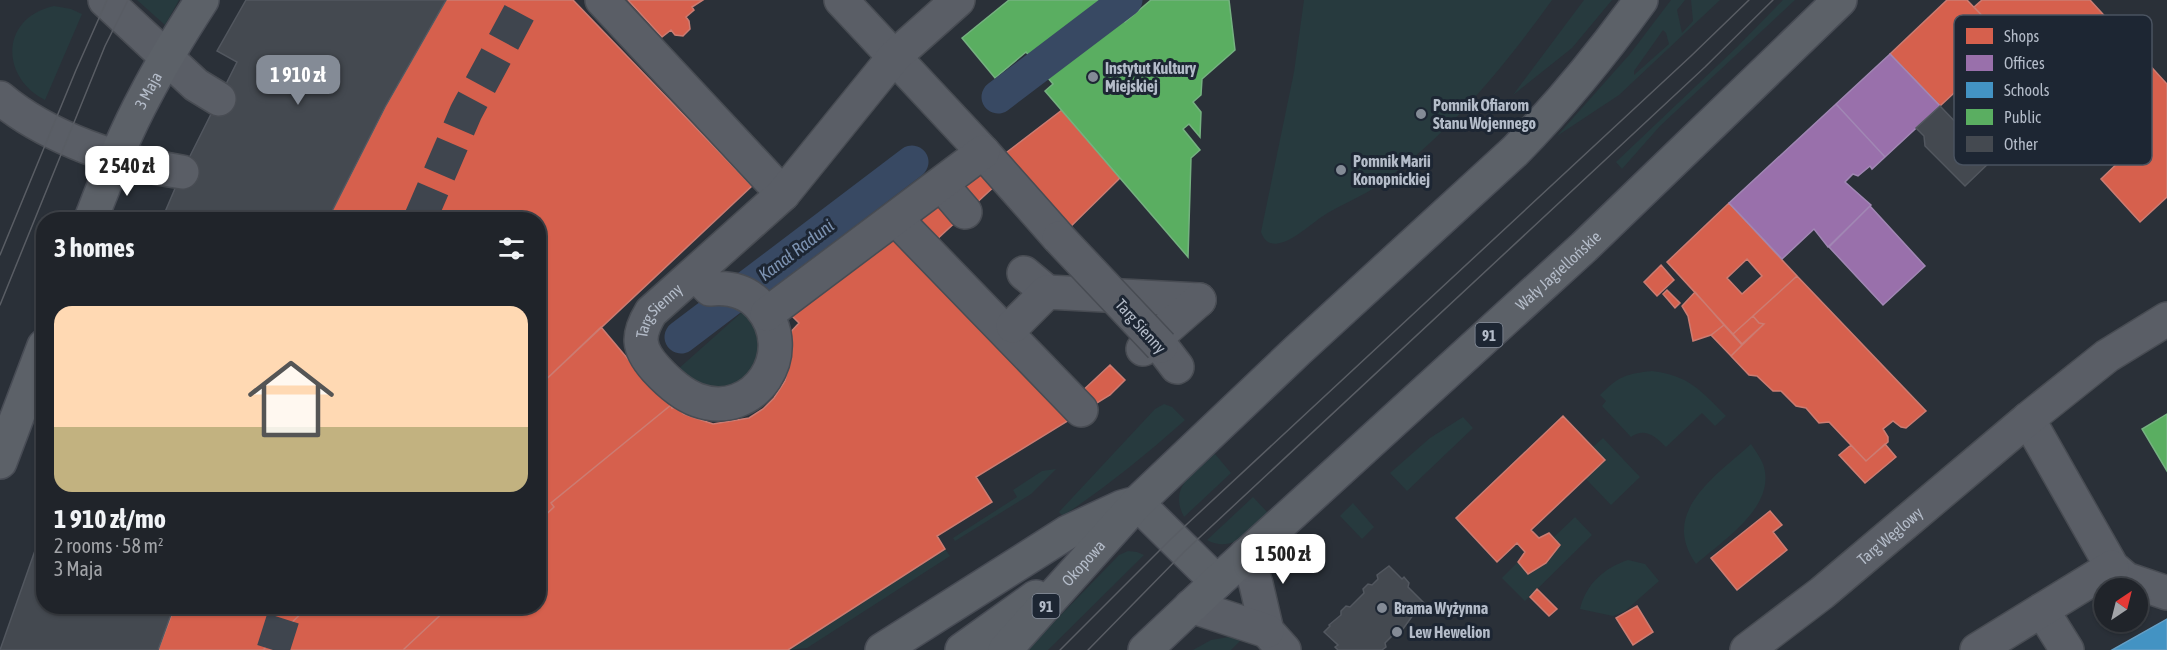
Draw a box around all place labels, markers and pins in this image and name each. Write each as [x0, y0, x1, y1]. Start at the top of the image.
pin: 1 910 zł [236, 55, 360, 106]
place label: Instytut Kultury Miejskiej [1105, 59, 1197, 95]
marker: Instytut Kultury Miejskiej [1086, 70, 1100, 84]
place label: Pomnik Ofiarom Stanu Wojennego [1433, 96, 1536, 132]
marker: Pomnik Ofiarom Stanu Wojennego [1414, 107, 1428, 121]
pin: 2 540 zł [65, 146, 189, 197]
place label: Pomnik Marii Konopnickiej [1353, 152, 1431, 188]
marker: Pomnik Marii Konopnickiej [1334, 163, 1348, 177]
pin: 1 500 zł [1221, 534, 1345, 585]
place label: Brama Wyżynna [1394, 599, 1488, 617]
marker: Brama Wyżynna [1375, 601, 1389, 615]
place label: Lew Hewelion [1409, 623, 1491, 641]
marker: Lew Hewelion [1390, 625, 1404, 639]

